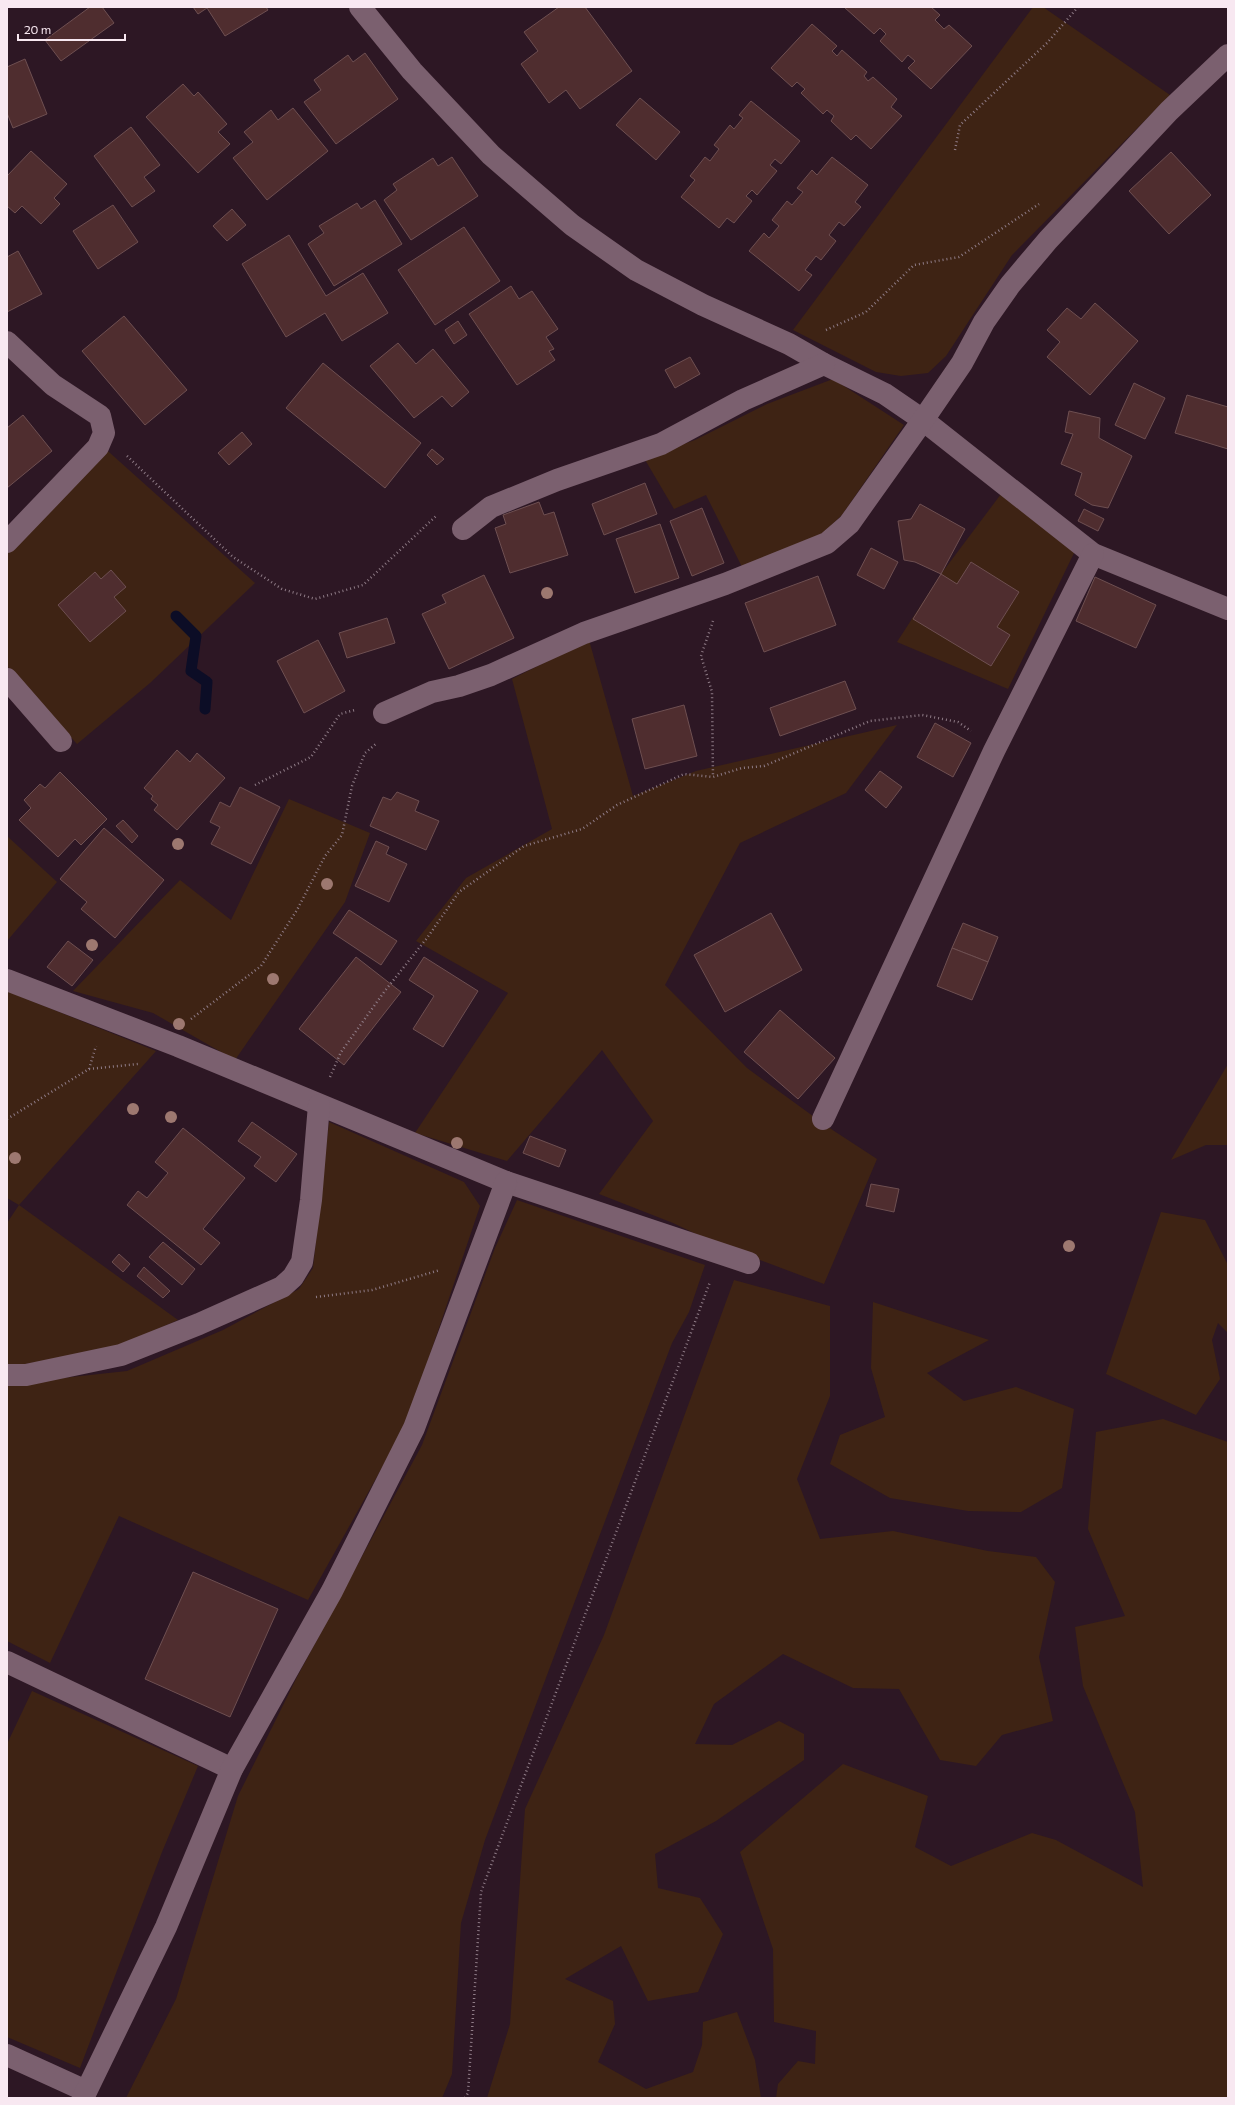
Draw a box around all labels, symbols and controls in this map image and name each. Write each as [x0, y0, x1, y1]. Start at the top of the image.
scale bar [18, 16, 125, 42]
text: 20 m [24, 22, 51, 36]

